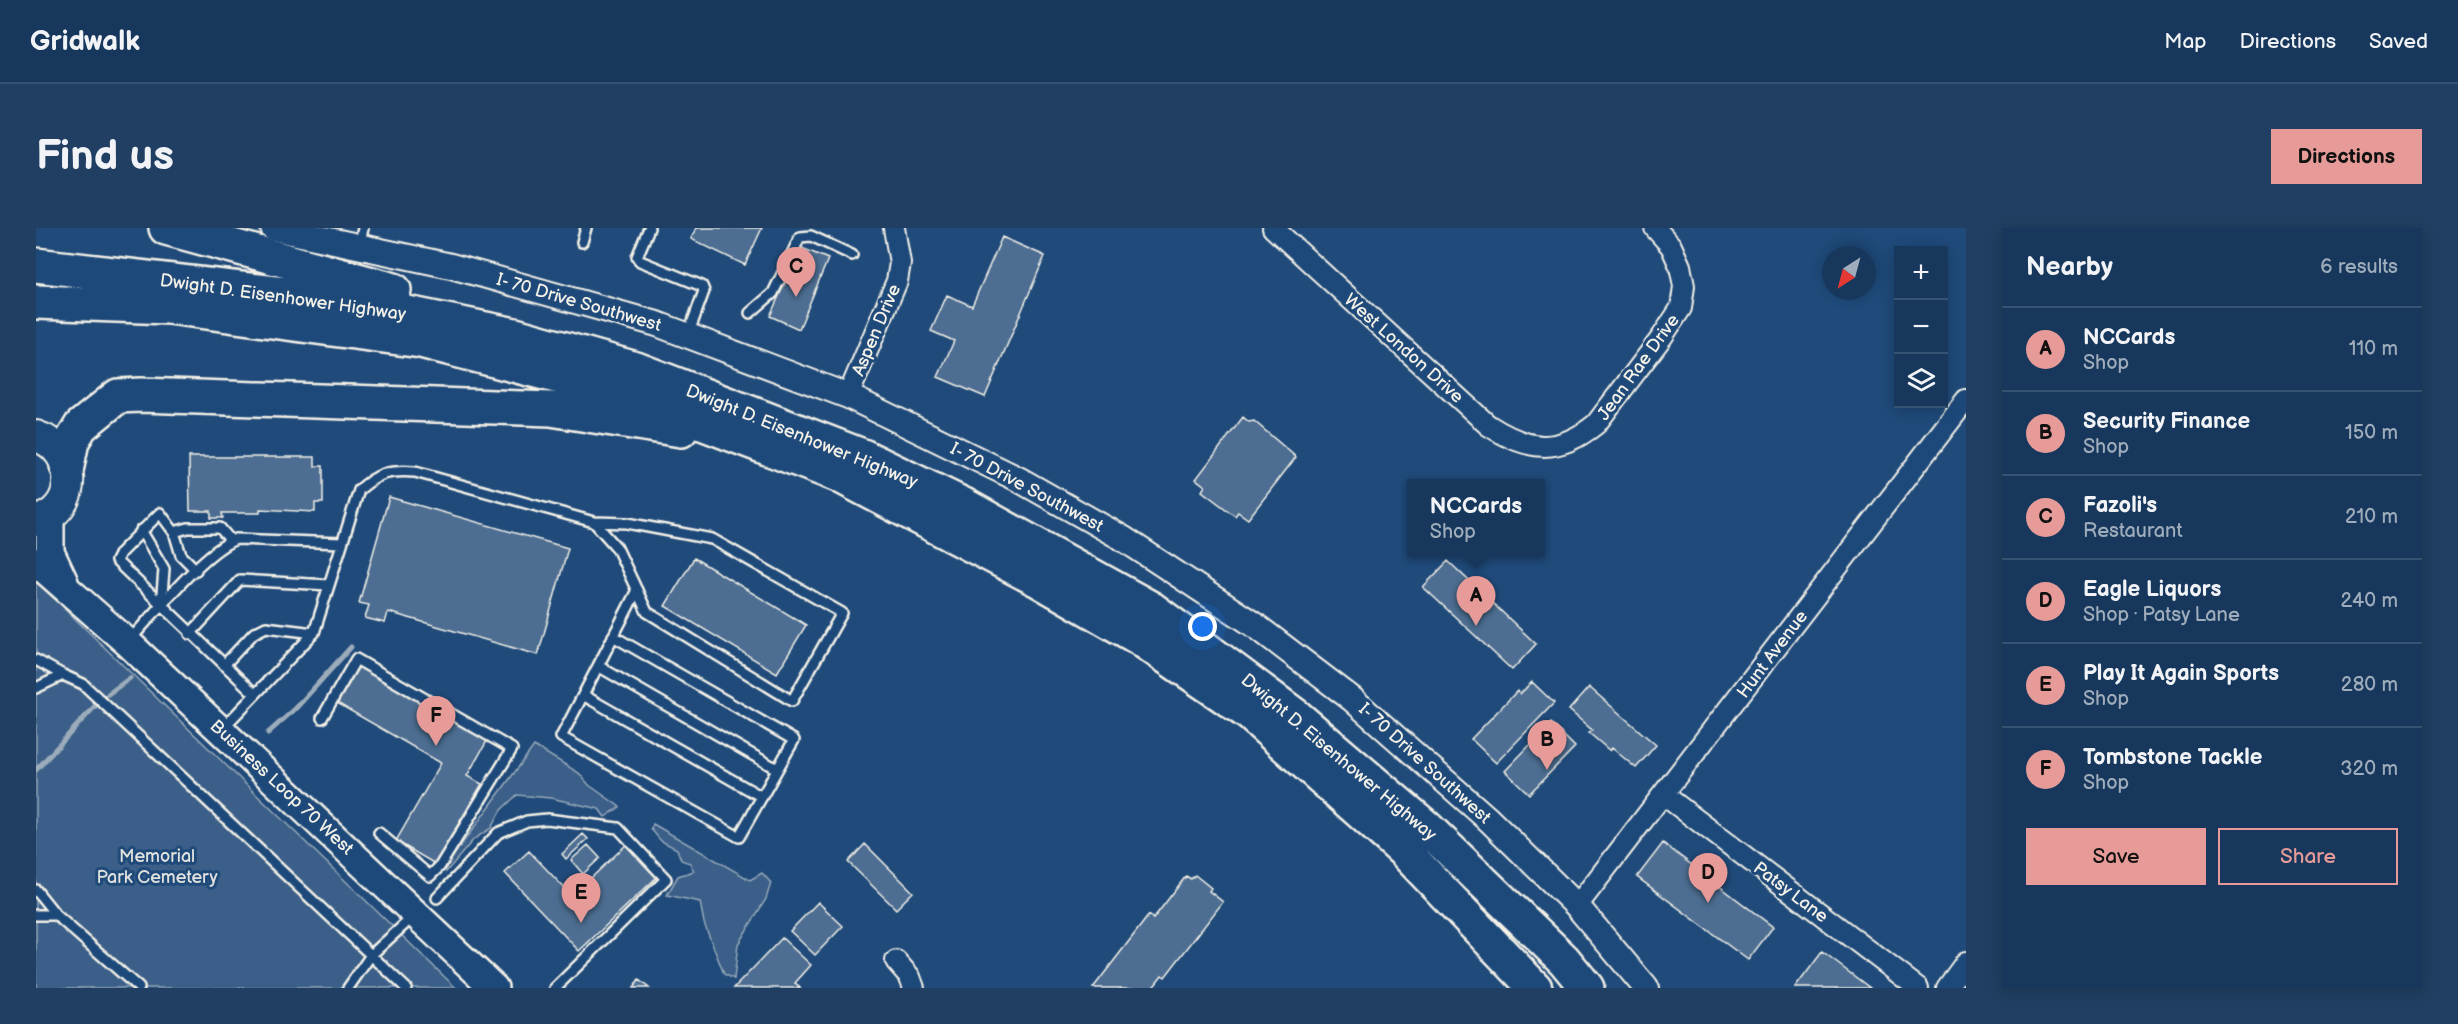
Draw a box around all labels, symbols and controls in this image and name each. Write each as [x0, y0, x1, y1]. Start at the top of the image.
text: Gridwalk [30, 25, 140, 58]
text: Map [2164, 29, 2207, 54]
text: Directions [2240, 29, 2336, 54]
text: Saved [2369, 29, 2428, 54]
button: Directions [2271, 129, 2422, 184]
text: Find us [36, 131, 174, 182]
north arrow [1822, 246, 1876, 300]
map controls [1894, 246, 1948, 408]
button: + [1894, 246, 1948, 300]
pin: C [776, 248, 816, 297]
text: Nearby [2026, 252, 2113, 283]
text: 6 results [2320, 255, 2398, 279]
street label: I- 70 Drive Southwest [494, 269, 664, 336]
street label: Dwight D. Eisenhower Highway [159, 270, 408, 325]
street label: Aspen Drive [848, 281, 905, 379]
street label: West London Drive [1340, 289, 1468, 408]
button: − [1894, 300, 1948, 354]
street label: Jean Rae Drive [1593, 310, 1684, 424]
text: NCCards [2083, 324, 2175, 351]
text: A [2039, 337, 2052, 361]
text: 110 m [2349, 337, 2398, 361]
text: Shop [2083, 351, 2129, 375]
button: layers [1894, 354, 1948, 408]
street label: Dwight D. Eisenhower Highway [683, 380, 922, 493]
text: Security Finance [2083, 408, 2250, 435]
text: B [2038, 421, 2053, 445]
text: 150 m [2345, 421, 2398, 445]
text: Shop [2083, 435, 2129, 459]
street label: I- 70 Drive Southwest [947, 438, 1107, 537]
popup [1407, 479, 1545, 557]
text: Fazoli's [2083, 492, 2157, 519]
text: NCCards [1430, 493, 1522, 520]
text: C [2038, 505, 2053, 529]
text: 210 m [2345, 505, 2398, 529]
text: Restaurant [2083, 519, 2183, 543]
text: Shop [1430, 520, 1476, 544]
pin: A [1456, 576, 1496, 626]
text: Eagle Liquors [2083, 576, 2221, 603]
text: D [2039, 589, 2052, 613]
text: 240 m [2341, 589, 2398, 613]
text: Shop · Patsy Lane [2083, 603, 2240, 627]
street label: Hunt Avenue [1733, 606, 1812, 702]
your location [1188, 612, 1217, 641]
text: Play It Again Sports [2083, 660, 2279, 687]
street label: Dwight D. Eisenhower Highway [1237, 670, 1441, 846]
text: E [2039, 673, 2052, 697]
text: 280 m [2341, 673, 2398, 697]
text: Shop [2083, 687, 2129, 711]
pin: F [416, 696, 456, 746]
street label: I- 70 Drive Southwest [1354, 699, 1495, 828]
street label: Business Loop 70 West [206, 716, 358, 860]
pin: B [1528, 720, 1566, 770]
text: Tombstone Tackle [2083, 744, 2262, 771]
text: F [2039, 757, 2052, 781]
text: 320 m [2340, 757, 2398, 781]
text: Shop [2083, 771, 2129, 795]
button: Save [2026, 828, 2206, 885]
button: Share [2218, 828, 2398, 885]
park label: Memorial Park Cemetery [96, 846, 218, 888]
pin: D [1688, 854, 1728, 903]
street label: Patsy Lane [1749, 858, 1832, 927]
pin: E [562, 874, 600, 923]

